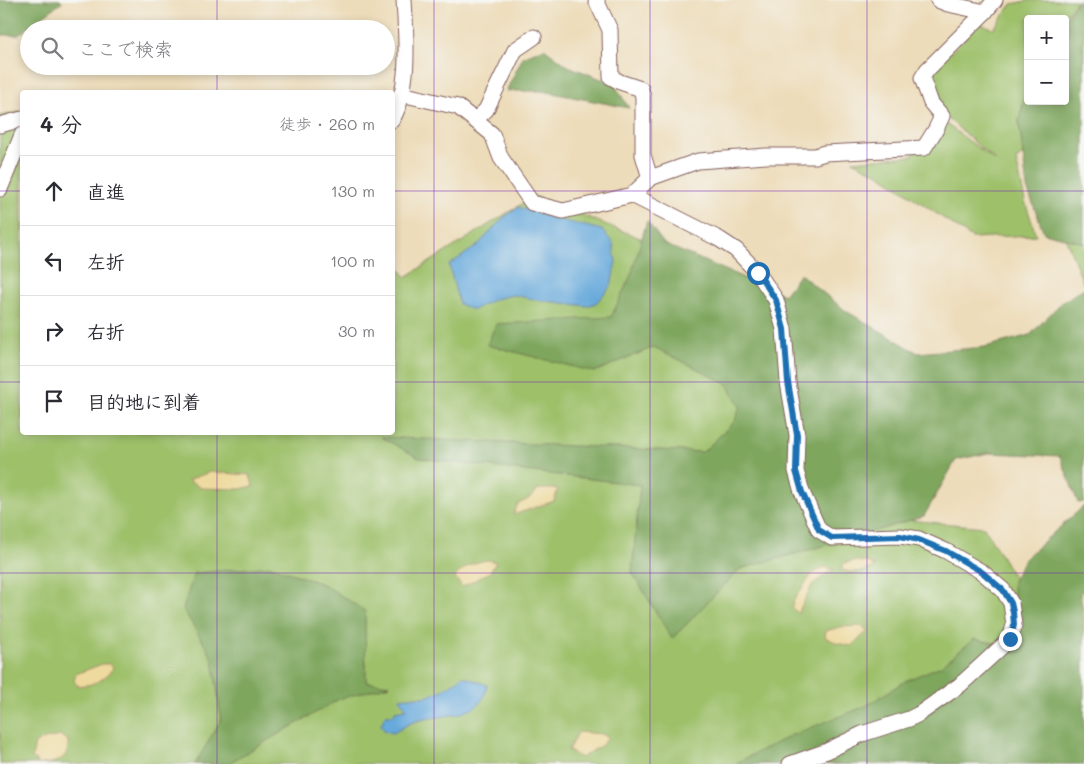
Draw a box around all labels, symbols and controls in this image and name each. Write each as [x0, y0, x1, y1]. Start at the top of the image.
map controls [1024, 15, 1069, 105]
button: + [1024, 15, 1069, 60]
search box [20, 20, 395, 75]
icon: search [38, 34, 66, 62]
text: ここで検索 [78, 36, 173, 61]
button: − [1024, 60, 1069, 105]
text: 4 分 [40, 110, 82, 137]
text: 徒歩 · 260 m [279, 113, 375, 134]
icon: ahead [40, 177, 68, 205]
text: 直進 [87, 179, 125, 204]
text: 130 m [331, 180, 375, 201]
icon: left [40, 247, 68, 275]
text: 左折 [87, 249, 125, 274]
text: 100 m [330, 250, 375, 271]
route start [747, 262, 770, 285]
icon: right [40, 317, 68, 345]
text: 右折 [87, 319, 125, 344]
text: 30 m [338, 320, 375, 341]
icon: arrive [40, 387, 68, 415]
text: 目的地に到着 [87, 389, 201, 414]
route end [999, 628, 1022, 651]

